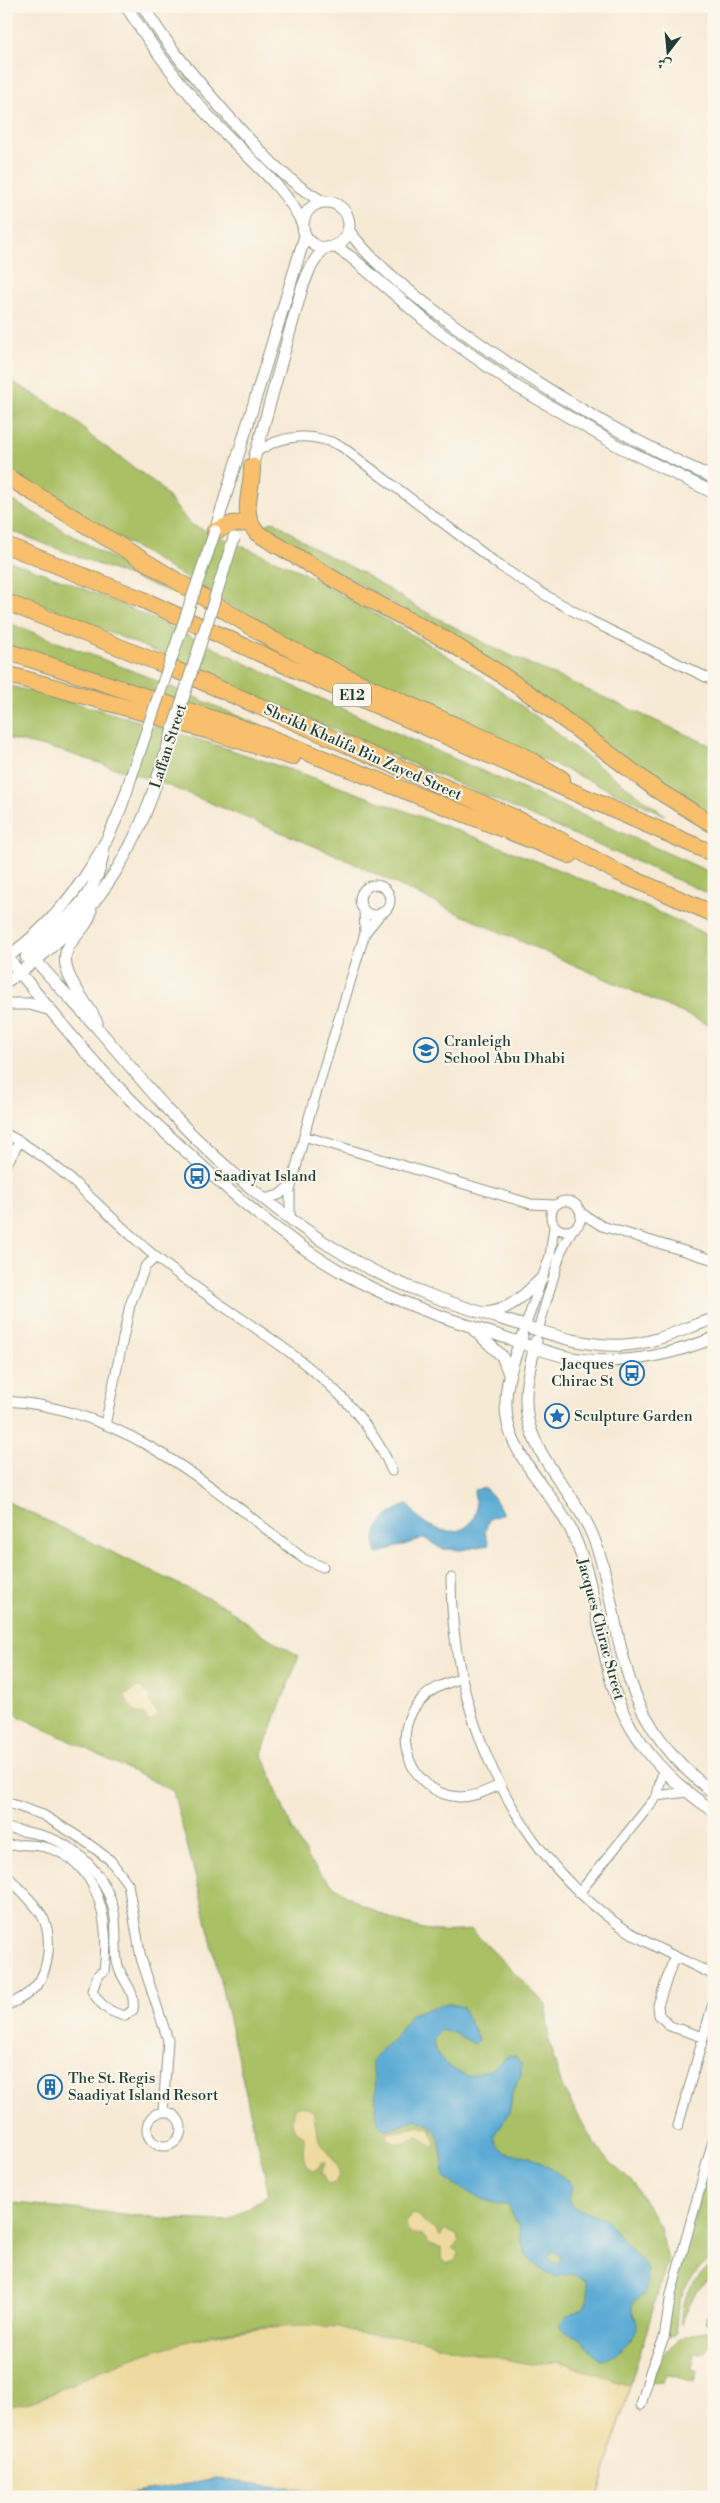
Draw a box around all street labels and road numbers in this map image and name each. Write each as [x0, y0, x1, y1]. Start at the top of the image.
road number: E12 [333, 684, 371, 706]
street label: Sheikh Khalifa Bin Zayed Street [261, 700, 465, 805]
street label: Laffan Street [146, 701, 191, 791]
street label: Jacques Chirac Street [572, 1555, 629, 1703]

